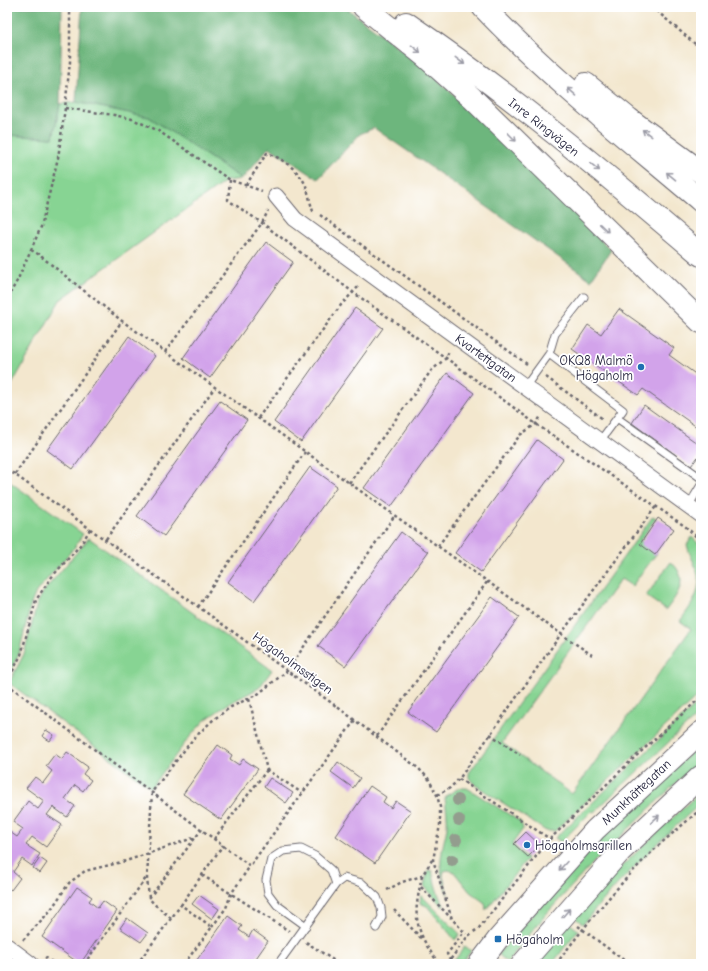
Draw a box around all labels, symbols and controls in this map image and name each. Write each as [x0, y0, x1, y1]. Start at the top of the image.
one-way arrow [411, 44, 422, 53]
one-way arrow [454, 56, 465, 65]
one-way arrow [567, 87, 577, 96]
street label: Inre Ringvägen [506, 95, 582, 159]
one-way arrow [641, 128, 652, 137]
one-way arrow [507, 132, 517, 142]
one-way arrow [590, 163, 601, 171]
one-way arrow [666, 171, 677, 180]
one-way arrow [599, 223, 609, 233]
street label: Kvartettgatan [452, 331, 520, 385]
place label: OKQ8 Malmö Högaholm [560, 353, 633, 383]
marker: OKQ8 Malmö Högaholm [636, 362, 646, 372]
street label: Högaholmsstigen [250, 629, 336, 697]
street label: Munkhättegatan [598, 756, 674, 828]
one-way arrow [650, 814, 660, 824]
place label: Högaholmsgrillen [535, 838, 632, 853]
marker: Högaholmsgrillen [522, 840, 532, 850]
one-way arrow [558, 861, 567, 871]
one-way arrow [561, 908, 570, 919]
place label: Högaholm [506, 932, 563, 947]
marker: Högaholm [493, 934, 503, 944]

